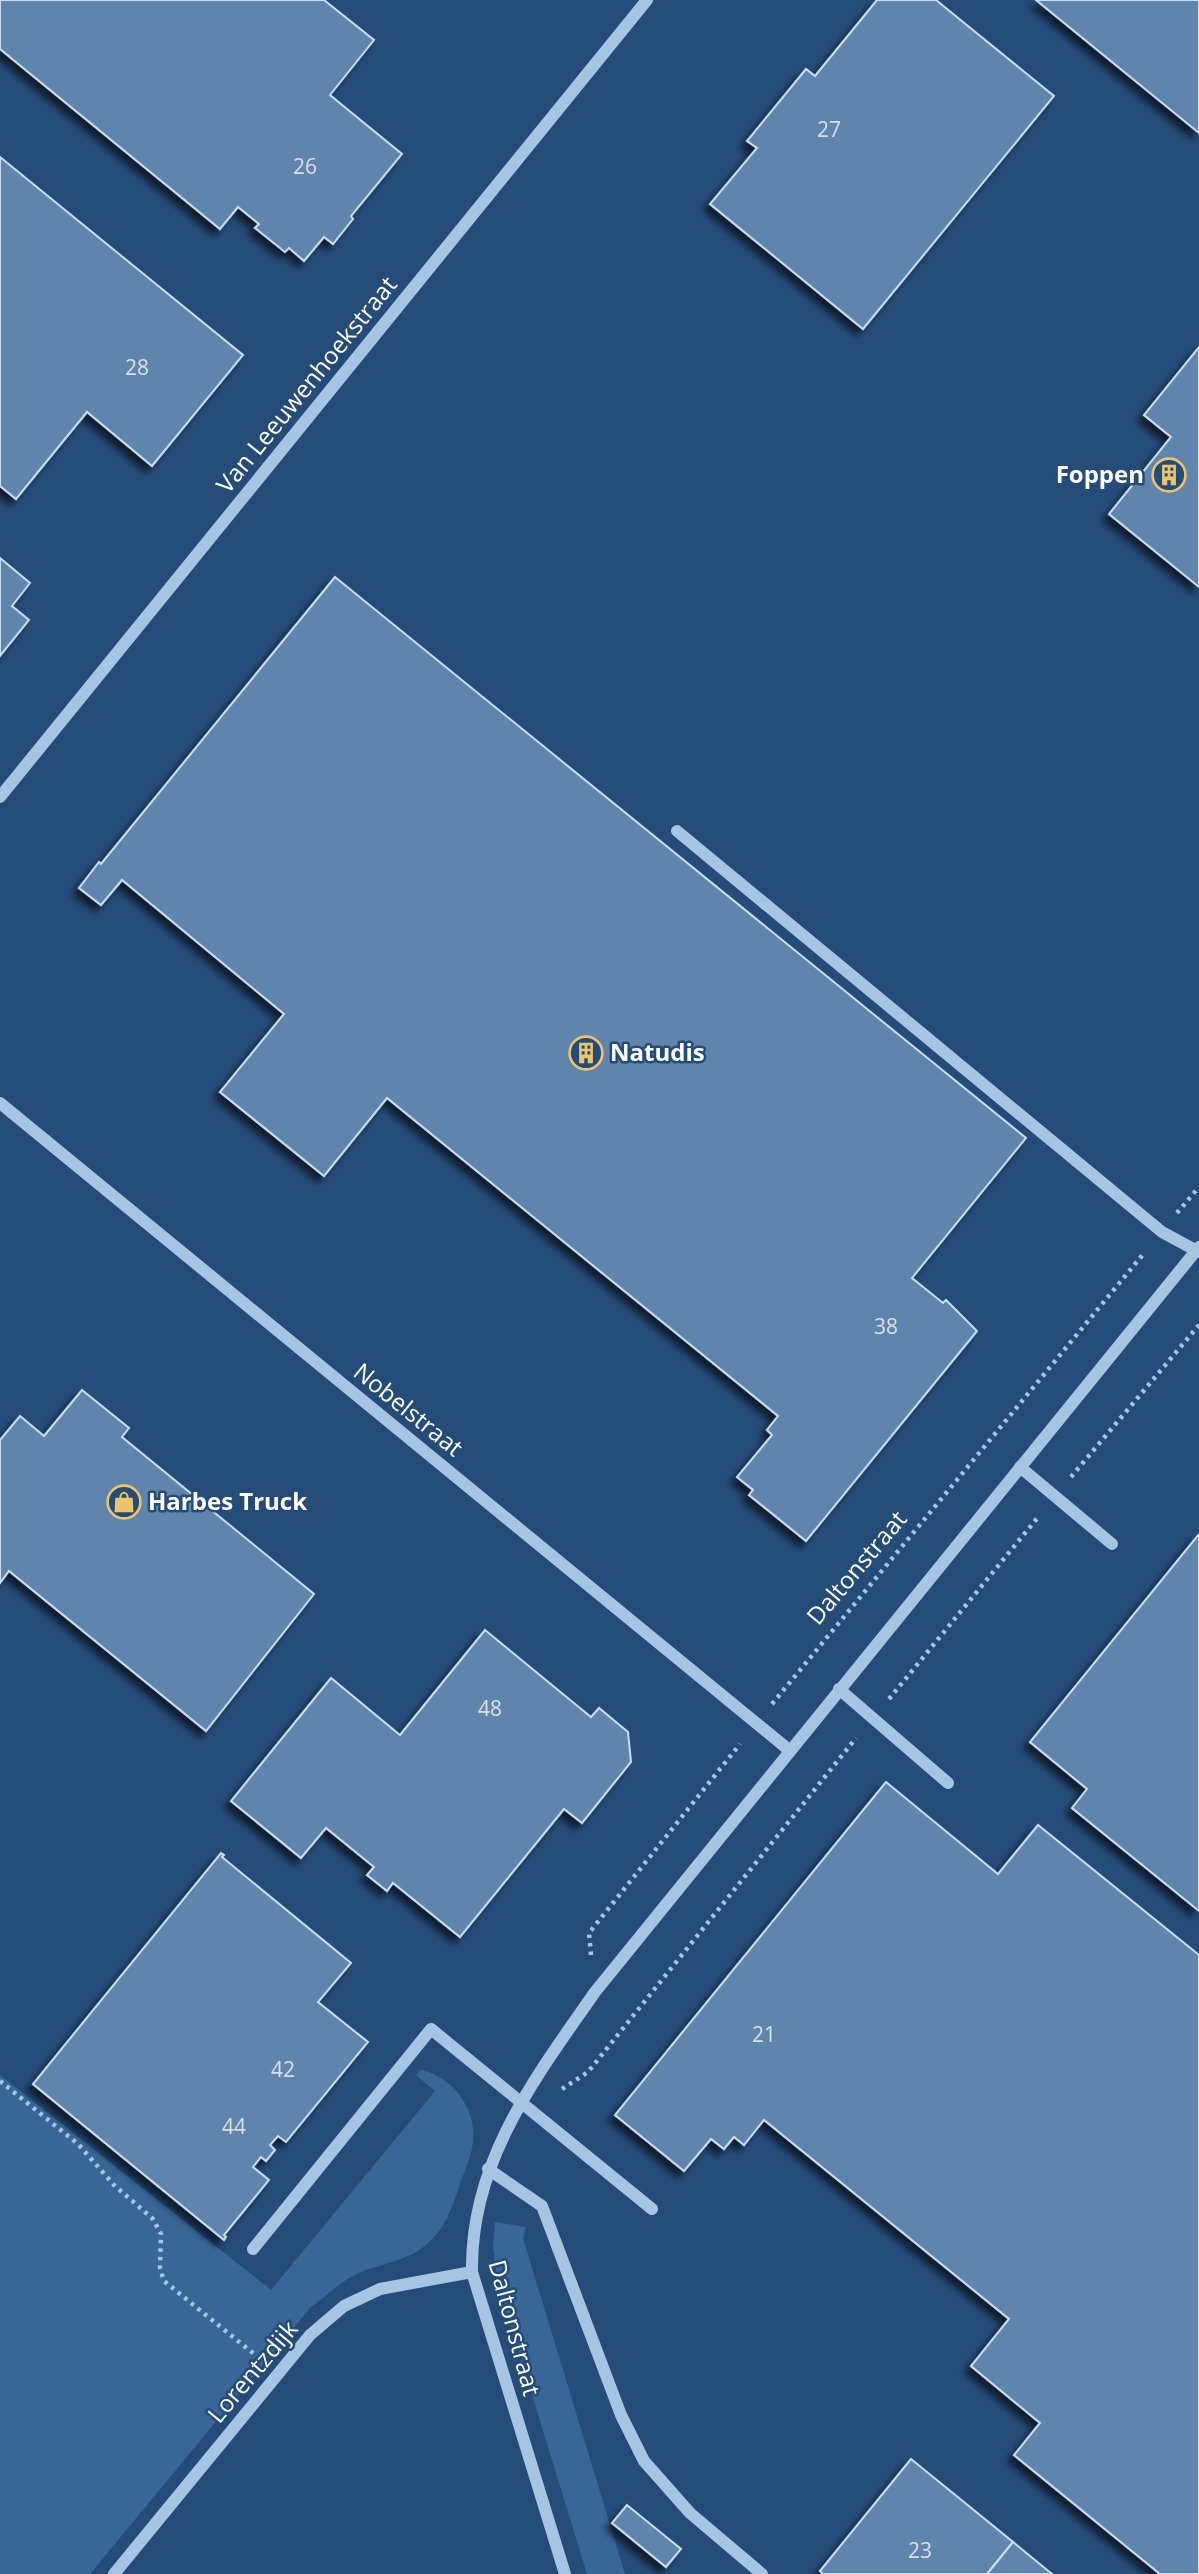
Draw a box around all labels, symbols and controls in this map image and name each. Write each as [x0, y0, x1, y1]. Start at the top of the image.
house number: 27 [817, 115, 841, 143]
house number: 26 [293, 152, 317, 180]
street label: Van Leeuwenhoekstraat [208, 269, 404, 499]
house number: 28 [125, 353, 149, 381]
building icon: Foppen [1150, 456, 1188, 494]
place label: Foppen [1056, 457, 1144, 490]
building icon: Natudis [567, 1034, 605, 1072]
place label: Natudis [610, 1035, 705, 1068]
house number: 38 [874, 1312, 898, 1340]
street label: Nobelstraat [347, 1355, 471, 1463]
shop icon: Harbes Truck [105, 1483, 143, 1521]
place label: Harbes Truck [148, 1484, 307, 1517]
street label: Daltonstraat [798, 1503, 913, 1631]
house number: 48 [478, 1694, 502, 1722]
house number: 21 [752, 2020, 776, 2048]
house number: 42 [271, 2055, 295, 2083]
house number: 44 [222, 2112, 246, 2140]
street label: Daltonstraat [481, 2256, 549, 2399]
street label: Lorentzdijk [199, 2313, 305, 2429]
house number: 23 [908, 2536, 932, 2564]

